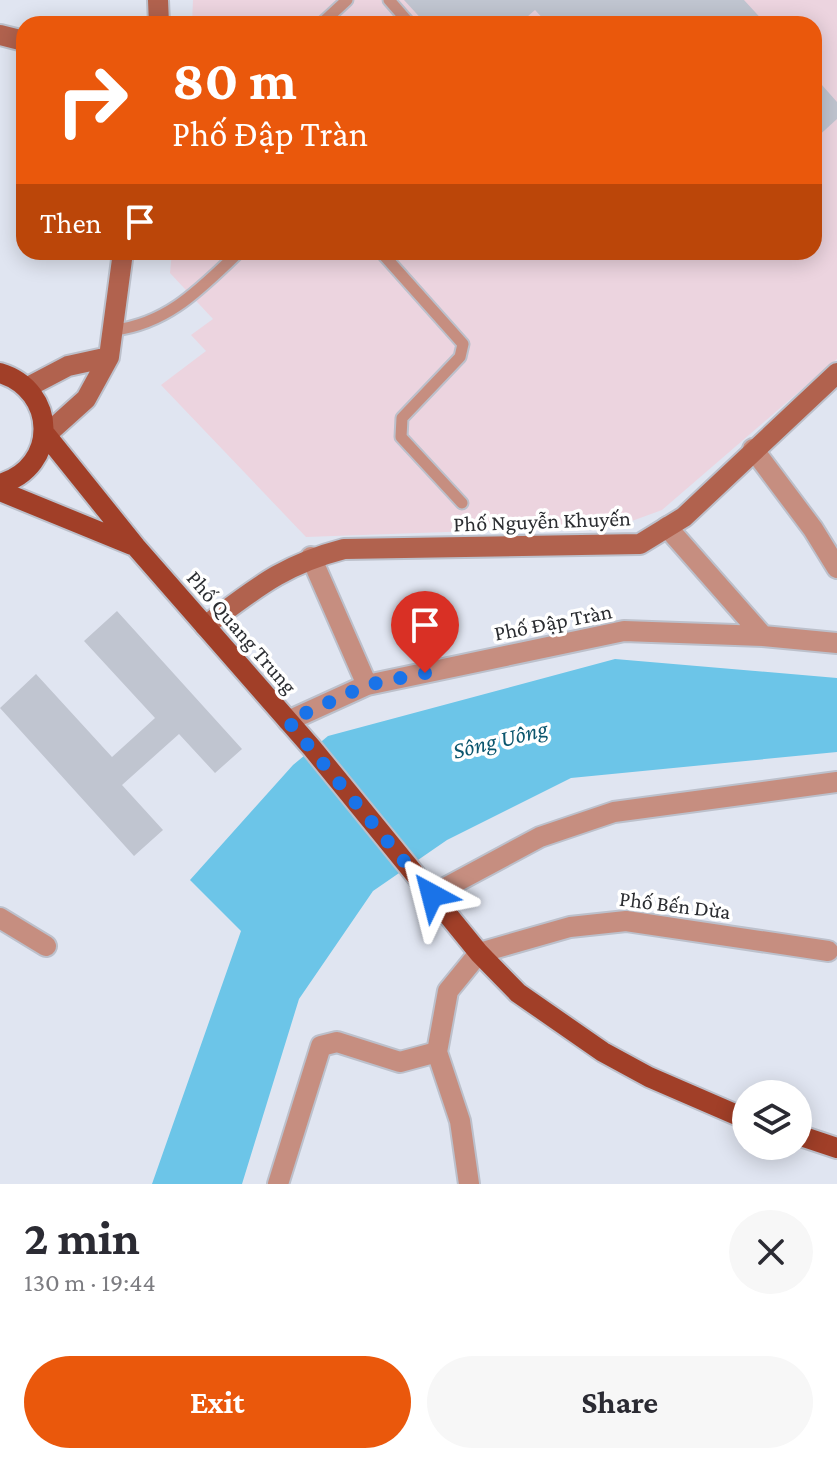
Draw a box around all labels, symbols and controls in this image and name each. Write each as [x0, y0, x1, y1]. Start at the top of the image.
icon: right [40, 48, 144, 152]
text: 80 m [172, 49, 297, 111]
text: Phố Đập Tràn [172, 114, 368, 154]
icon: arrive [118, 200, 162, 244]
text: Then [40, 206, 102, 239]
street label: Phố Nguyễn Khuyến [453, 505, 631, 537]
street label: Phố Quang Trung [182, 565, 303, 699]
pin [391, 591, 459, 673]
street label: Phố Đập Tràn [492, 598, 614, 646]
icon: arrive [403, 603, 447, 647]
water label: Sông Uông [450, 714, 552, 764]
position arrow [390, 853, 474, 937]
street label: Phố Bến Dừa [618, 886, 732, 924]
map controls [732, 1080, 812, 1160]
button: layers [732, 1080, 812, 1160]
button: close [729, 1210, 813, 1294]
text: 2 min [24, 1211, 140, 1264]
text: 130 m · 19:44 [24, 1268, 156, 1297]
button: Exit [24, 1356, 411, 1448]
button: Share [427, 1356, 813, 1448]

